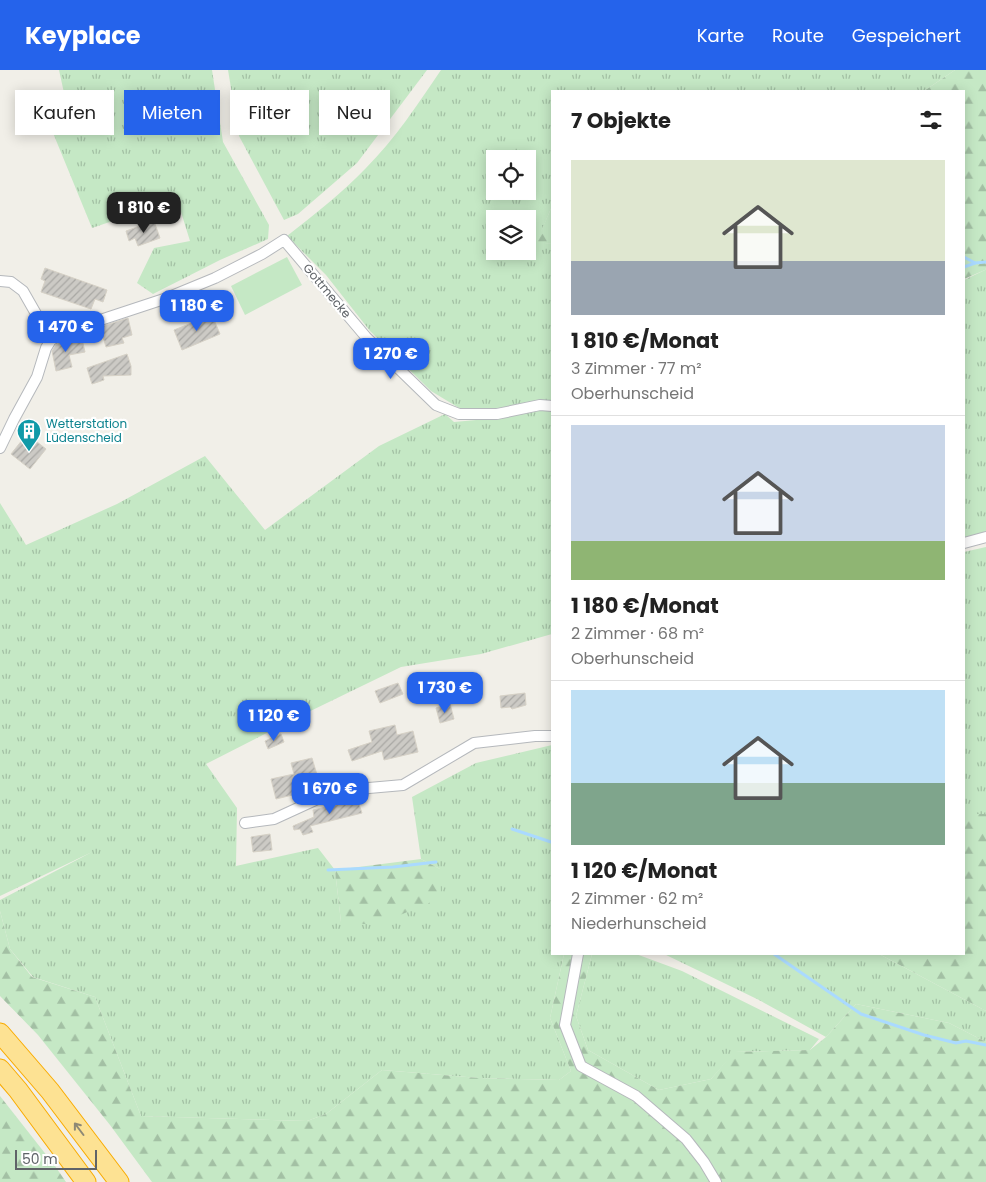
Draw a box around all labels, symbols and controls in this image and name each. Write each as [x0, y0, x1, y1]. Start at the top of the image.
text: Keyplace [25, 19, 141, 52]
text: Karte [697, 23, 744, 48]
text: Route [772, 23, 824, 48]
text: Gespeichert [852, 23, 961, 48]
chip: Kaufen [15, 90, 114, 135]
chip: Mieten [124, 90, 220, 135]
chip: Filter [230, 90, 309, 135]
chip: Neu [319, 90, 390, 135]
text: 7 Objekte [571, 106, 671, 135]
icon: filters [917, 106, 945, 134]
map controls [486, 150, 536, 260]
button: locate [486, 150, 536, 200]
pin: 1 810 € [98, 191, 190, 234]
icon: home [713, 192, 803, 282]
text: 1 810 € [118, 196, 170, 219]
button: layers [486, 210, 536, 260]
street label: Gottmecke [300, 260, 355, 322]
pin: 1 180 € [151, 290, 243, 332]
text: 1 180 € [171, 294, 223, 317]
pin: 1 470 € [20, 310, 112, 353]
text: 1 470 € [38, 315, 94, 338]
text: 1 810 €/Monat [571, 326, 719, 355]
pin: 1 270 € [345, 338, 437, 380]
text: 1 270 € [364, 342, 418, 365]
text: 3 Zimmer · 77 m² [571, 357, 702, 380]
text: Oberhunscheid [571, 382, 694, 405]
place label: Wetterstation Lüdenscheid [46, 415, 127, 446]
building icon: Wetterstation Lüdenscheid [16, 418, 42, 452]
icon: home [713, 458, 803, 548]
text: 1 180 €/Monat [571, 591, 719, 620]
text: 2 Zimmer · 68 m² [571, 622, 704, 645]
text: Oberhunscheid [571, 647, 694, 670]
pin: 1 730 € [399, 672, 491, 714]
text: 1 730 € [418, 676, 472, 699]
pin: 1 120 € [228, 700, 320, 742]
text: 1 120 € [248, 704, 300, 727]
icon: home [713, 723, 803, 813]
pin: 1 670 € [284, 772, 376, 815]
text: 1 670 € [303, 777, 357, 800]
text: 1 120 €/Monat [571, 856, 717, 885]
text: 2 Zimmer · 62 m² [571, 887, 703, 910]
text: Niederhunscheid [571, 912, 707, 935]
one-way arrow [74, 1122, 84, 1136]
scale bar [15, 1147, 98, 1170]
text: 50 m [22, 1149, 58, 1169]

